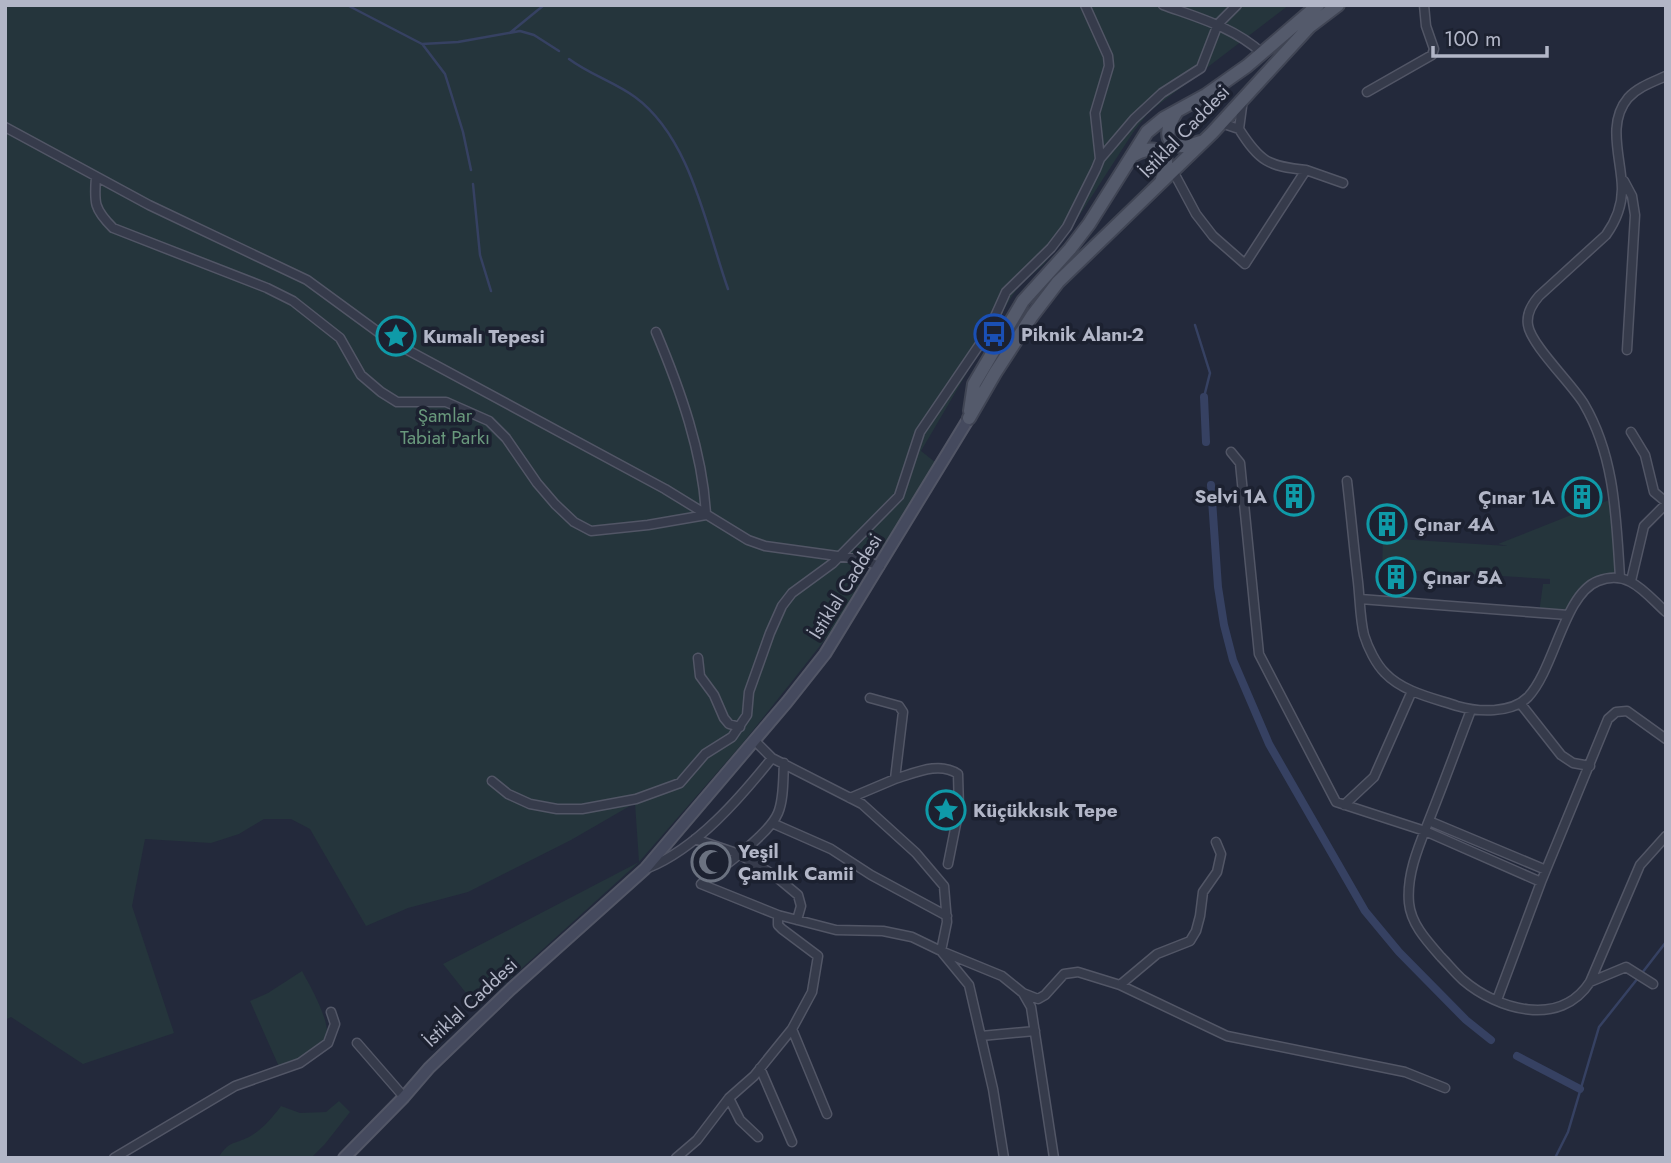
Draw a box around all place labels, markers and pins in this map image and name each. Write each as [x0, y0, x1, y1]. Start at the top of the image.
bus stop icon: Piknik Alanı-2 [973, 313, 1015, 355]
place icon: Kumalı Tepesi [375, 315, 417, 357]
place label: Piknik Alanı-2 [1021, 321, 1144, 348]
place label: Kumalı Tepesi [423, 323, 545, 350]
building icon: Selvi 1A [1273, 475, 1315, 517]
building icon: Çınar 1A [1561, 476, 1603, 518]
place label: Selvi 1A [1195, 483, 1267, 510]
place label: Çınar 1A [1478, 484, 1555, 511]
building icon: Çınar 4A [1366, 503, 1408, 545]
place label: Çınar 4A [1414, 511, 1495, 538]
building icon: Çınar 5A [1375, 556, 1417, 598]
place label: Çınar 5A [1423, 564, 1502, 591]
place icon: Küçükkısık Tepe [925, 789, 967, 831]
place label: Küçükkısık Tepe [973, 797, 1118, 824]
place label: Yeşil Çamlık Camii [737, 838, 854, 887]
mosque icon: Yeşil Çamlık Camii [690, 841, 732, 883]

